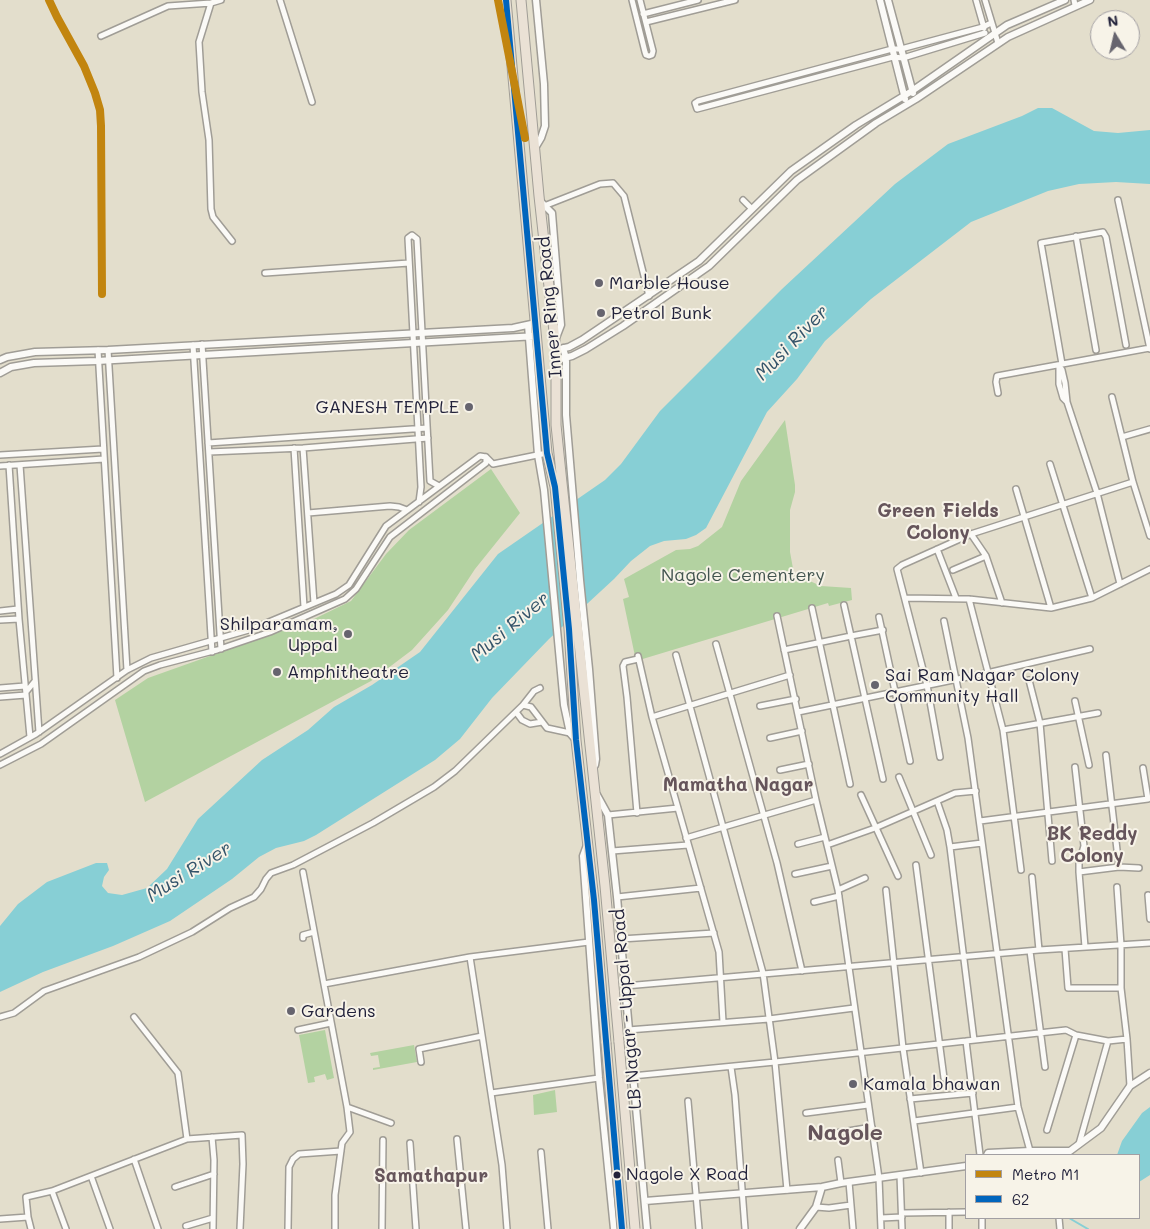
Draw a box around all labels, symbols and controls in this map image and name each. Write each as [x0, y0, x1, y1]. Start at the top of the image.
north arrow [1090, 10, 1140, 60]
text: N [1106, 10, 1119, 31]
street label: Inner Ring Road [533, 235, 567, 379]
place label: Marble House [609, 272, 730, 294]
marker: Marble House [593, 277, 605, 289]
water label: Musi River [750, 301, 834, 385]
place label: Petrol Bunk [611, 302, 712, 324]
marker: Petrol Bunk [595, 307, 607, 319]
place label: GANESH TEMPLE [315, 396, 459, 418]
marker: GANESH TEMPLE [463, 401, 475, 413]
district label: Green Fields Colony [877, 500, 999, 544]
park label: Nagole Cementery [661, 564, 825, 586]
water label: Musi River [466, 587, 554, 667]
place label: Shilparamam, Uppal [220, 613, 338, 656]
marker: Shilparamam, Uppal [342, 628, 354, 640]
place label: Amphitheatre [287, 661, 409, 683]
place label: Sai Ram Nagar Colony Community Hall [885, 664, 1080, 706]
marker: Amphitheatre [271, 666, 283, 678]
marker: Sai Ram Nagar Colony Community Hall [869, 679, 881, 691]
district label: Mamatha Nagar [663, 774, 813, 796]
district label: BK Reddy Colony [1047, 823, 1137, 867]
water label: Musi River [142, 837, 236, 907]
street label: LB Nagar - Uppal Road [607, 908, 647, 1110]
place label: Gardens [301, 1000, 376, 1022]
marker: Gardens [285, 1005, 297, 1017]
place label: Kamala bhawan [863, 1073, 1000, 1095]
marker: Kamala bhawan [847, 1078, 859, 1090]
district label: Nagole [807, 1120, 883, 1146]
legend [965, 1154, 1140, 1219]
text: Metro M1 [1012, 1164, 1080, 1184]
district label: Samathapur [374, 1165, 488, 1187]
place label: Nagole X Road [626, 1165, 748, 1185]
marker: Nagole X Road [612, 1170, 622, 1180]
text: 62 [1012, 1189, 1029, 1209]

